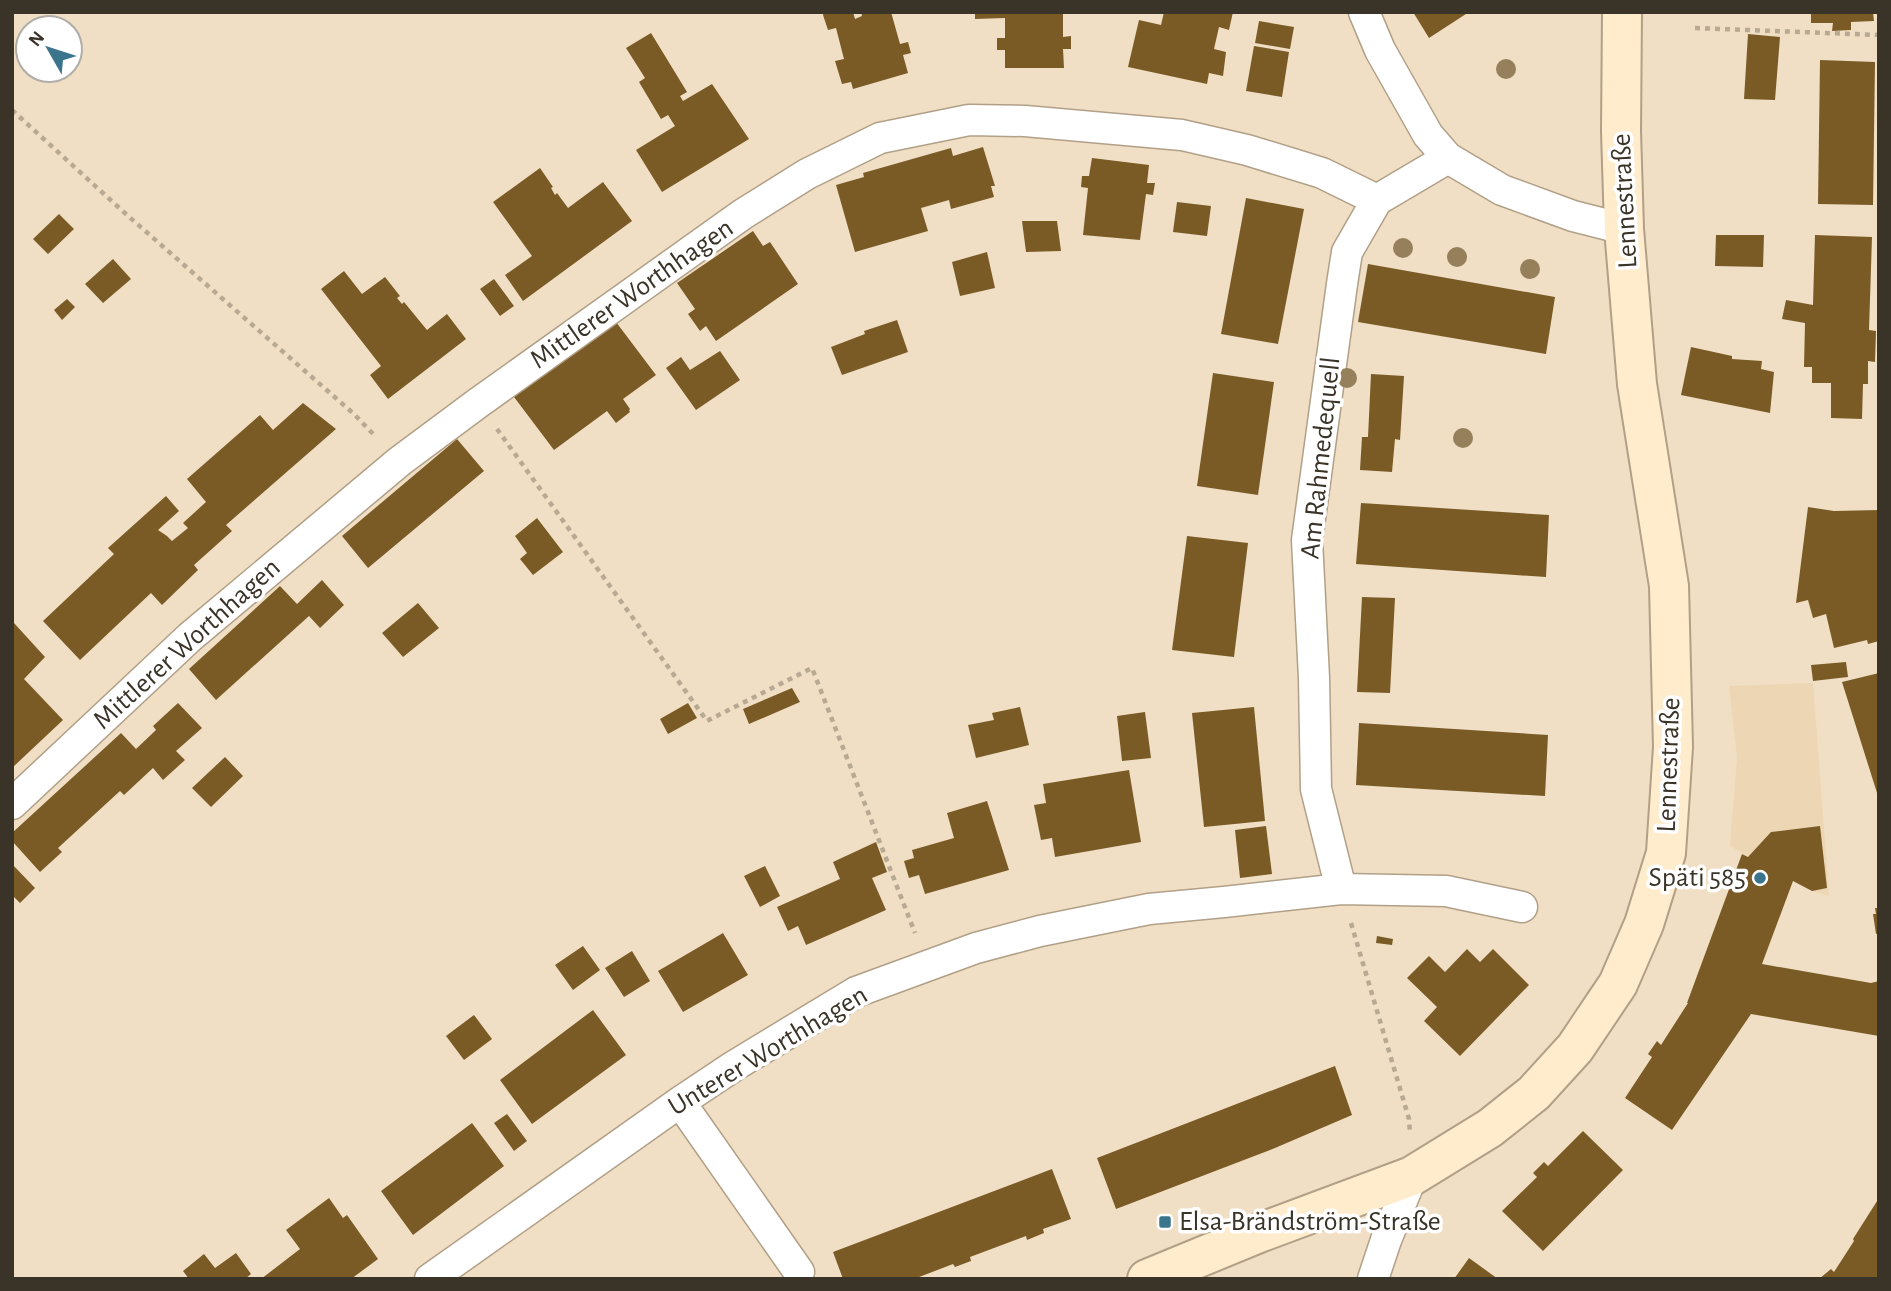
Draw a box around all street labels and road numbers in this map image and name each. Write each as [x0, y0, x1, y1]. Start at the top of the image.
street label: Lennestraße [1607, 133, 1643, 269]
street label: Mittlerer Worthhagen [525, 214, 739, 374]
street label: Am Rahmedequell [1296, 356, 1346, 560]
street label: Mittlerer Worthhagen [88, 553, 286, 735]
street label: Lennestraße [1653, 697, 1685, 833]
street label: Unterer Worthhagen [664, 981, 872, 1121]

